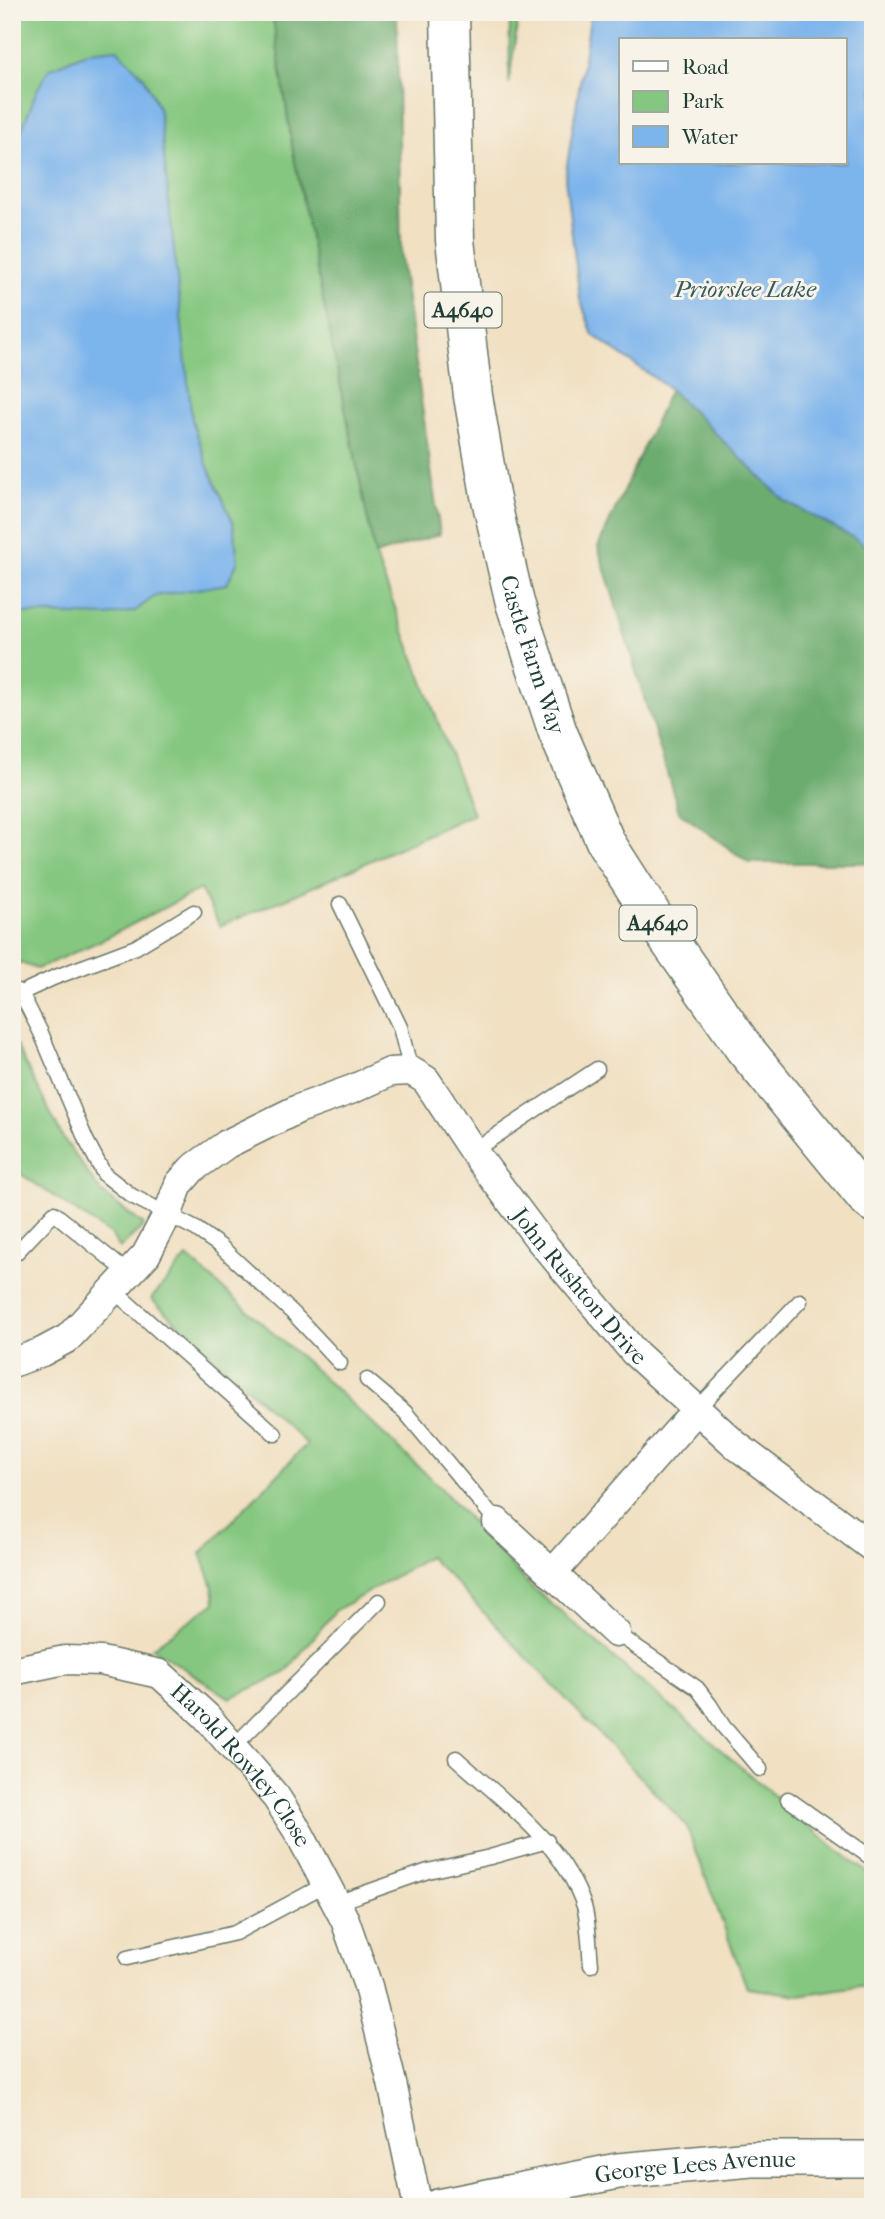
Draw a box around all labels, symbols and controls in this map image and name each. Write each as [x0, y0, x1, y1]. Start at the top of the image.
legend [619, 38, 846, 164]
text: Road [682, 55, 729, 79]
text: Park [682, 89, 724, 113]
text: Water [681, 125, 738, 149]
water label: Priorslee Lake [673, 275, 817, 303]
road number: A4640 [424, 292, 502, 328]
street label: Castle Farm Way [495, 573, 571, 739]
road number: A4640 [620, 906, 696, 940]
street label: John Rushton Drive [505, 1201, 652, 1371]
street label: Harold Rowley Close [165, 1678, 317, 1851]
street label: George Lees Avenue [592, 2146, 796, 2189]

